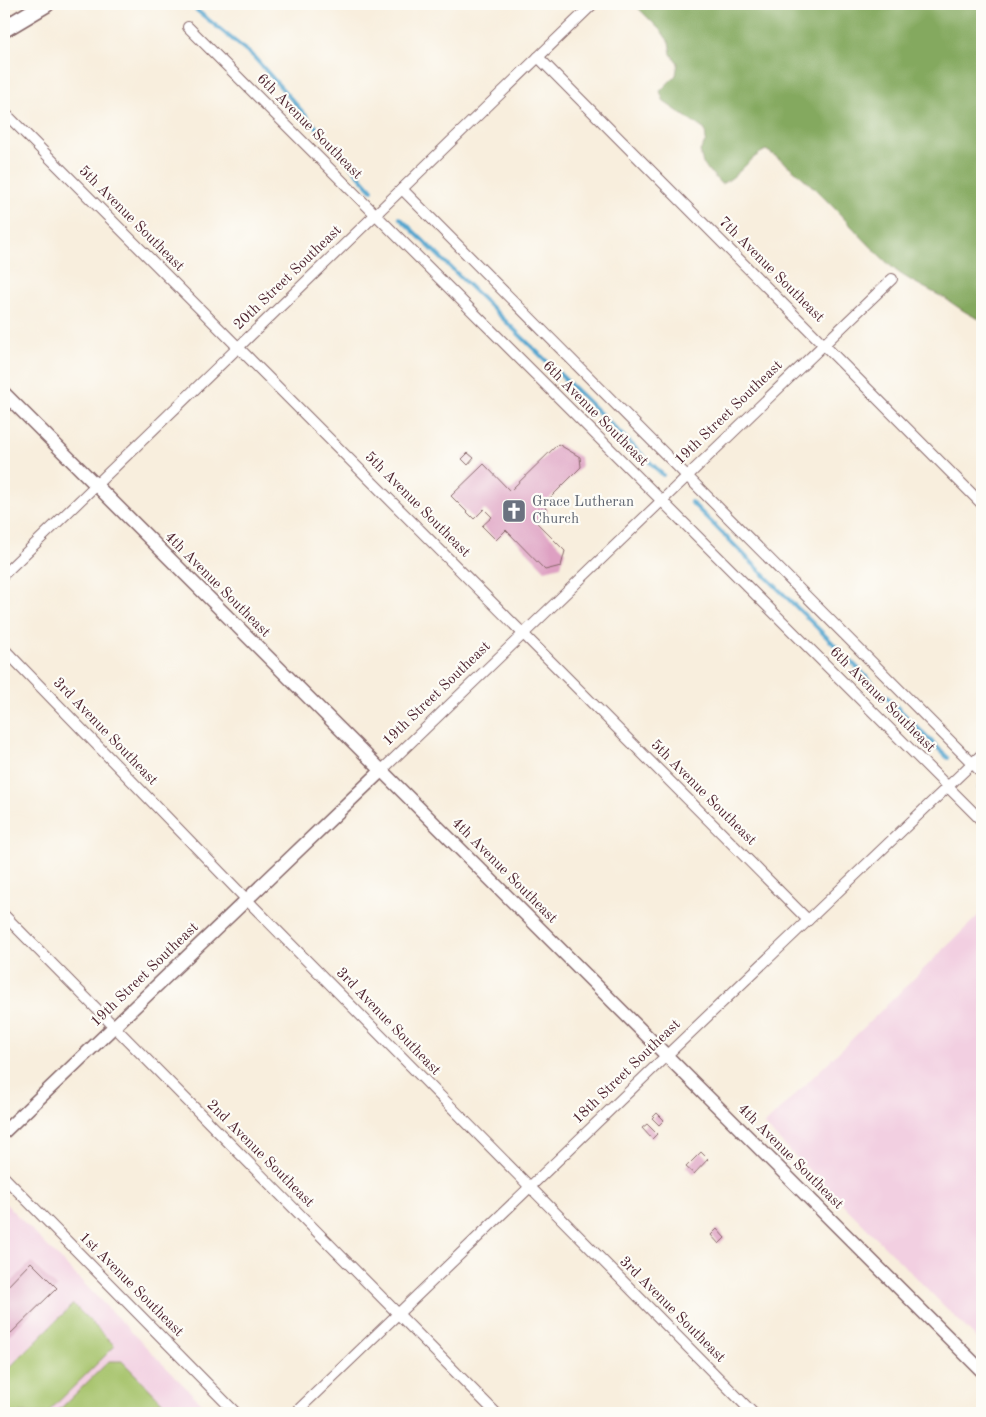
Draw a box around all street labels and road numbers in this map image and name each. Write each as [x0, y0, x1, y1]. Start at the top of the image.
street label: 6th Avenue Southeast [253, 71, 365, 183]
street label: 5th Avenue Southeast [75, 163, 187, 275]
street label: 7th Avenue Southeast [715, 214, 827, 326]
street label: 20th Street Southeast [231, 223, 345, 333]
street label: 6th Avenue Southeast [539, 358, 651, 470]
street label: 19th Street Southeast [672, 358, 786, 468]
street label: 5th Avenue Southeast [361, 449, 473, 561]
street label: 4th Avenue Southeast [161, 529, 273, 641]
street label: 19th Street Southeast [380, 639, 494, 749]
street label: 6th Avenue Southeast [826, 644, 938, 756]
street label: 3rd Avenue Southeast [50, 675, 160, 789]
street label: 5th Avenue Southeast [647, 737, 759, 849]
street label: 4th Avenue Southeast [448, 815, 560, 927]
street label: 19th Street Southeast [88, 920, 202, 1030]
street label: 3rd Avenue Southeast [333, 965, 443, 1079]
street label: 18th Street Southeast [570, 1017, 684, 1127]
street label: 2nd Avenue Southeast [203, 1097, 317, 1211]
street label: 4th Avenue Southeast [734, 1101, 846, 1213]
street label: 1st Avenue Southeast [76, 1230, 186, 1340]
street label: 3rd Avenue Southeast [616, 1254, 728, 1366]

